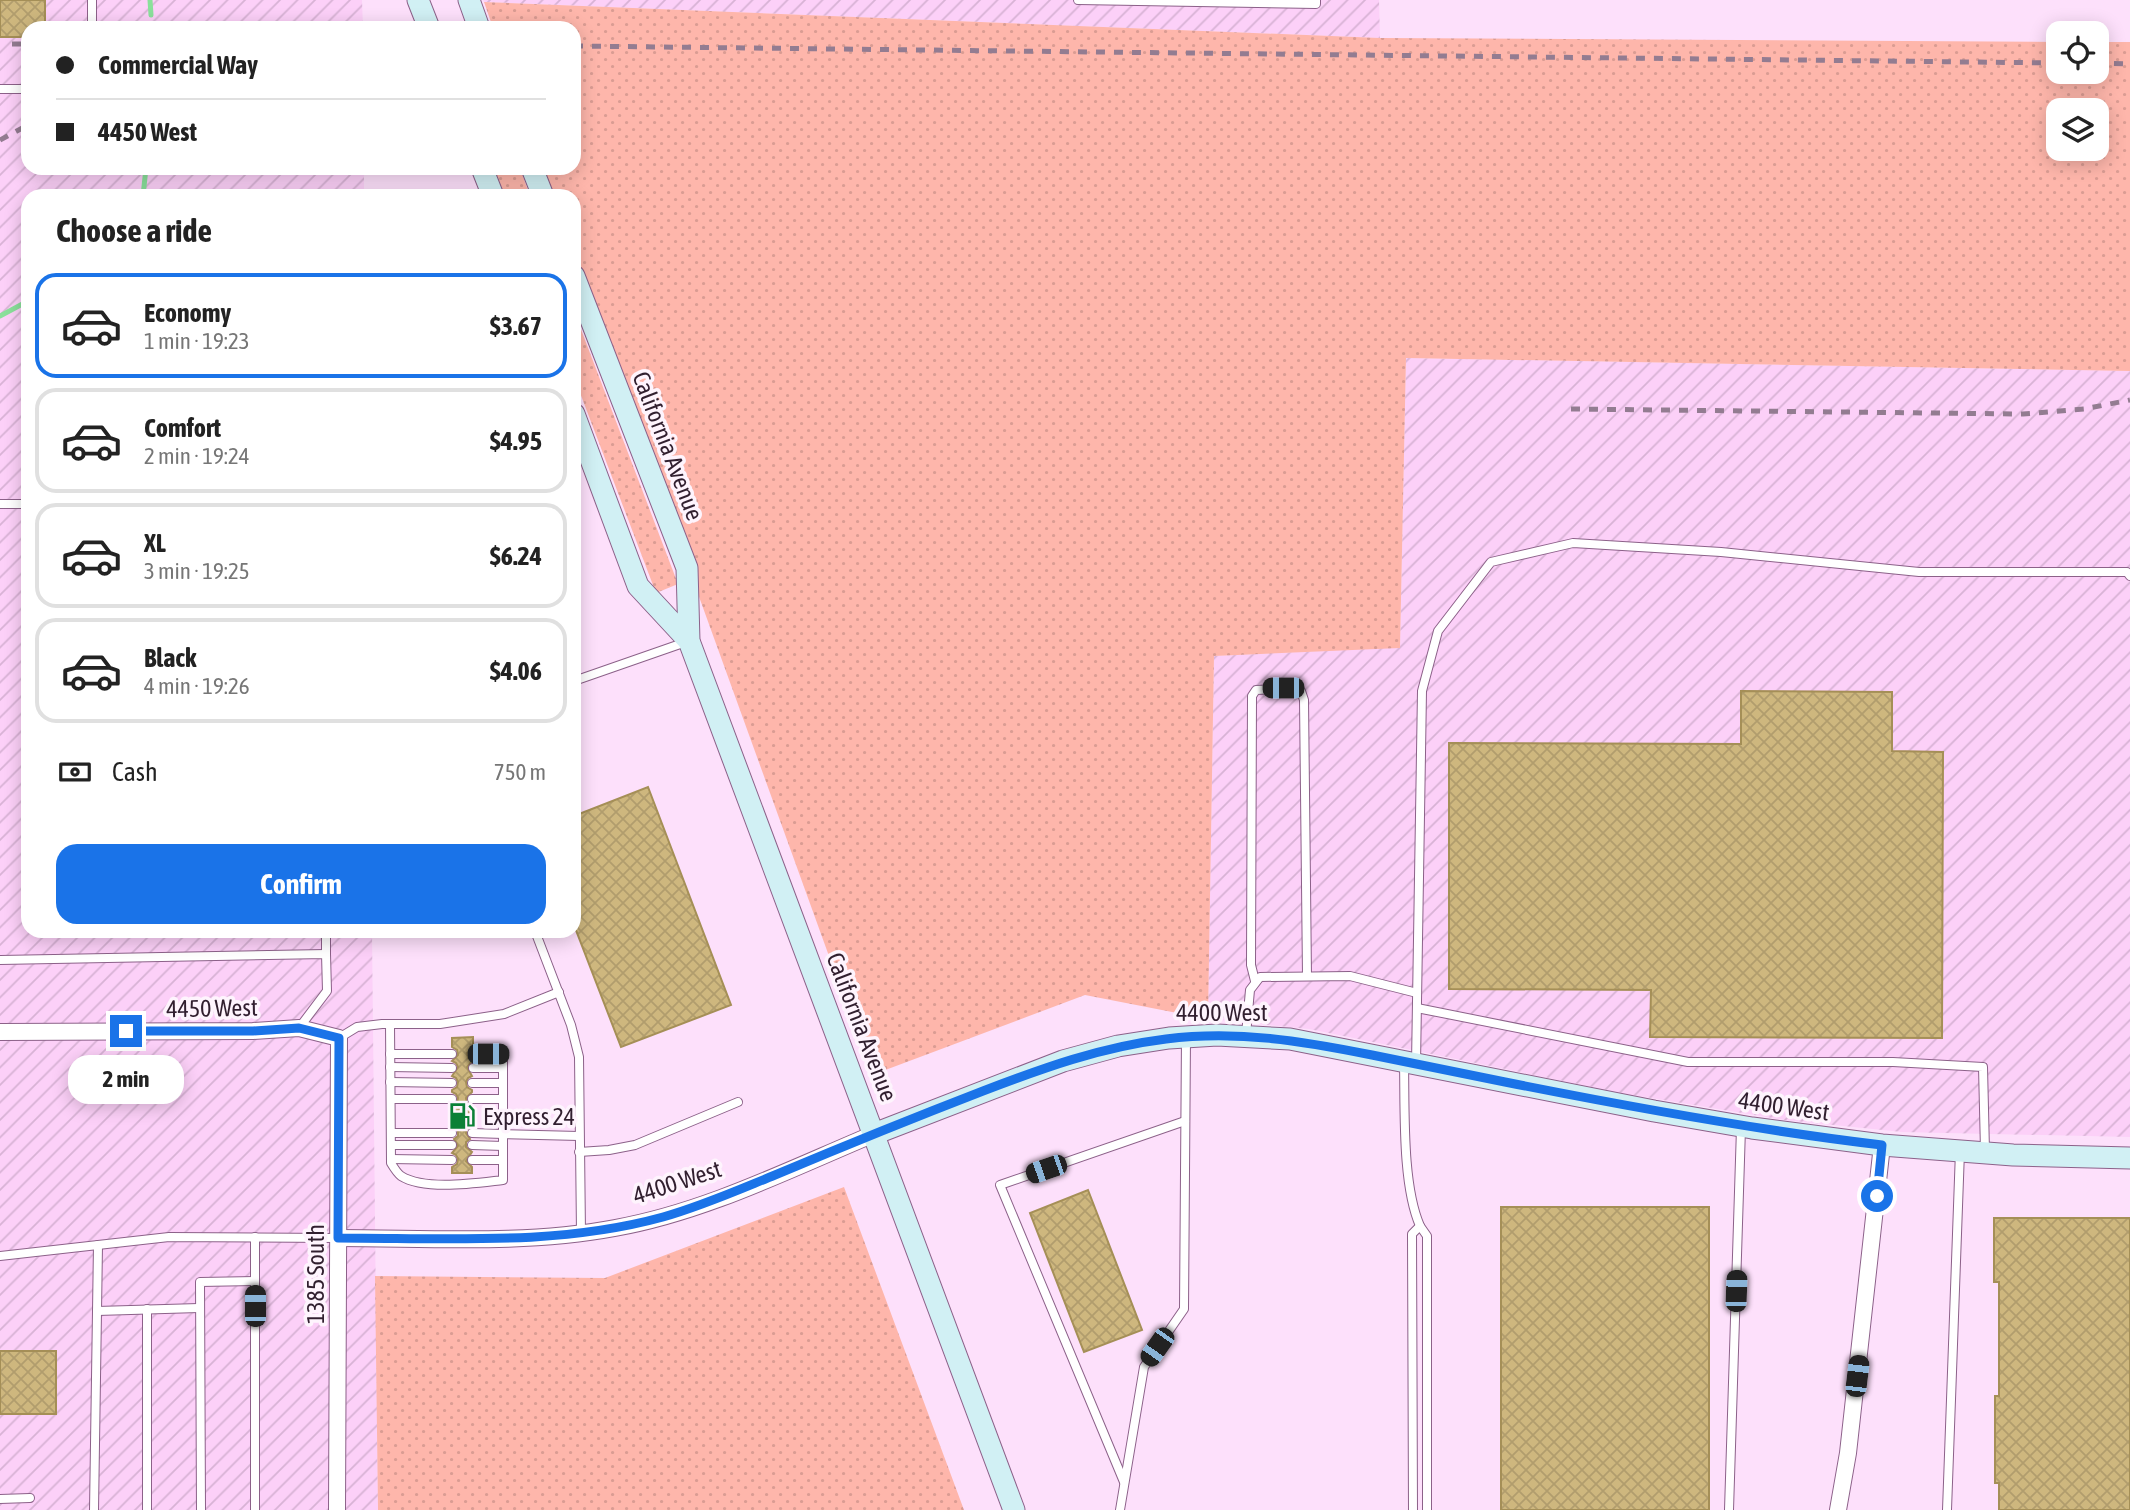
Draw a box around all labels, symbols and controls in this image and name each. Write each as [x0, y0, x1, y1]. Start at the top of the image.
map controls [2046, 21, 2109, 161]
button: locate [2046, 21, 2109, 84]
text: Commercial Way [98, 50, 258, 80]
button: layers [2046, 98, 2109, 161]
text: 4450 West [98, 117, 197, 147]
text: Choose a ride [56, 212, 212, 249]
icon: car [60, 294, 123, 357]
text: Economy [144, 298, 231, 328]
text: $3.67 [490, 311, 542, 341]
text: 1 min · 19:23 [144, 328, 250, 354]
street label: California Avenue [627, 368, 709, 524]
icon: car [60, 409, 123, 472]
text: Comfort [144, 413, 221, 443]
text: $4.95 [490, 426, 542, 456]
text: 2 min · 19:24 [144, 443, 250, 469]
icon: car [60, 524, 123, 587]
text: XL [144, 528, 166, 558]
text: $6.24 [490, 541, 542, 571]
text: 3 min · 19:25 [144, 558, 250, 584]
icon: car [60, 639, 123, 702]
text: Black [144, 643, 196, 673]
text: $4.06 [490, 656, 542, 686]
text: 4 min · 19:26 [144, 673, 250, 699]
car [1263, 678, 1305, 699]
icon: cash [56, 753, 94, 791]
text: Cash [112, 757, 158, 787]
text: 750 m [494, 759, 546, 785]
button: Confirm [56, 844, 546, 924]
street label: California Avenue [821, 949, 903, 1105]
street label: 4450 West [166, 994, 258, 1022]
street label: 4400 West [1176, 999, 1268, 1026]
route end [110, 1015, 142, 1047]
car [468, 1044, 510, 1065]
callout: 2 min [68, 1056, 184, 1104]
text: 2 min [103, 1066, 149, 1092]
street label: 4400 West [1737, 1086, 1831, 1126]
fuel station icon: Express 24 [447, 1101, 477, 1131]
place label: Express 24 [483, 1103, 575, 1130]
car [1023, 1152, 1070, 1186]
street label: 4400 West [629, 1155, 725, 1209]
route start [1861, 1180, 1893, 1212]
street label: 1385 South [302, 1224, 329, 1324]
car [1725, 1270, 1748, 1312]
car [245, 1285, 266, 1327]
car [1137, 1324, 1178, 1370]
car [1845, 1354, 1870, 1398]

